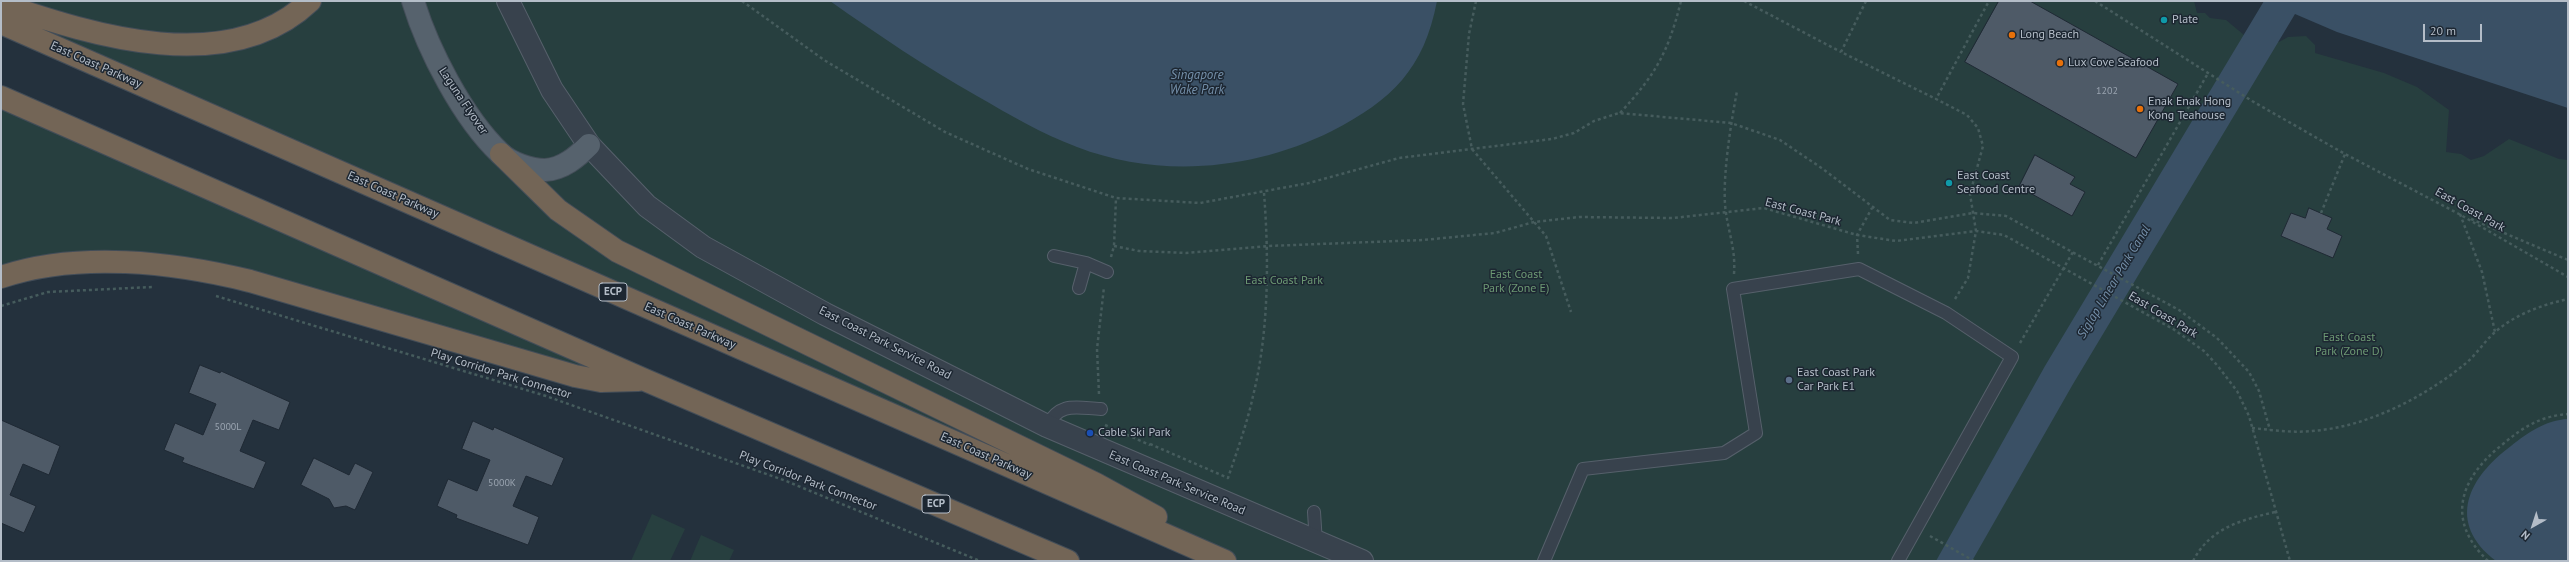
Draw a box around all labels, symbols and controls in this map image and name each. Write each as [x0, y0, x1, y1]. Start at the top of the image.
place label: Plate [2172, 13, 2198, 27]
marker: Plate [2159, 15, 2169, 25]
scale bar [2425, 16, 2484, 42]
text: 20 m [2430, 23, 2456, 38]
place label: Long Beach [2020, 28, 2079, 42]
marker: Long Beach [2007, 30, 2017, 40]
street label: East Coast Parkway [48, 38, 144, 92]
place label: Lux Cove Seafood [2068, 56, 2159, 70]
marker: Lux Cove Seafood [2055, 58, 2065, 68]
street label: Laguna Flyover [435, 65, 491, 137]
water label: Singapore Wake Park [1170, 67, 1224, 98]
house number: 1202 [2096, 85, 2118, 97]
place label: Enak Enak Hong Kong Teahouse [2148, 95, 2231, 123]
marker: Enak Enak Hong Kong Teahouse [2135, 104, 2145, 114]
street label: East Coast Parkway [345, 168, 441, 222]
place label: East Coast Seafood Centre [1957, 169, 2035, 197]
marker: East Coast Seafood Centre [1944, 178, 1954, 188]
street label: East Coast Park [2432, 185, 2508, 235]
street label: East Coast Park [1764, 195, 1842, 229]
water label: Siglap Linear Park Canal [2074, 223, 2154, 341]
park label: East Coast Park (Zone E) [1483, 268, 1549, 296]
park label: East Coast Park [1245, 274, 1323, 288]
road number: ECP [599, 283, 627, 301]
street label: East Coast Park [2126, 289, 2200, 341]
street label: East Coast Parkway [642, 299, 738, 353]
street label: East Coast Park Service Road [816, 303, 954, 383]
park label: East Coast Park (Zone D) [2315, 331, 2383, 359]
street label: Play Corridor Park Connector [429, 346, 573, 402]
place label: East Coast Park Car Park E1 [1797, 366, 1875, 394]
marker: East Coast Park Car Park E1 [1784, 375, 1794, 385]
house number: 5000L [215, 421, 241, 433]
place label: Cable Ski Park [1098, 426, 1170, 440]
marker: Cable Ski Park [1085, 428, 1095, 438]
street label: East Coast Parkway [938, 429, 1034, 483]
street label: Play Corridor Park Connector [737, 448, 879, 514]
street label: East Coast Park Service Road [1107, 448, 1247, 518]
house number: 5000K [488, 477, 516, 489]
road number: ECP [922, 495, 950, 513]
north arrow [2513, 506, 2553, 546]
text: N [2518, 528, 2533, 543]

